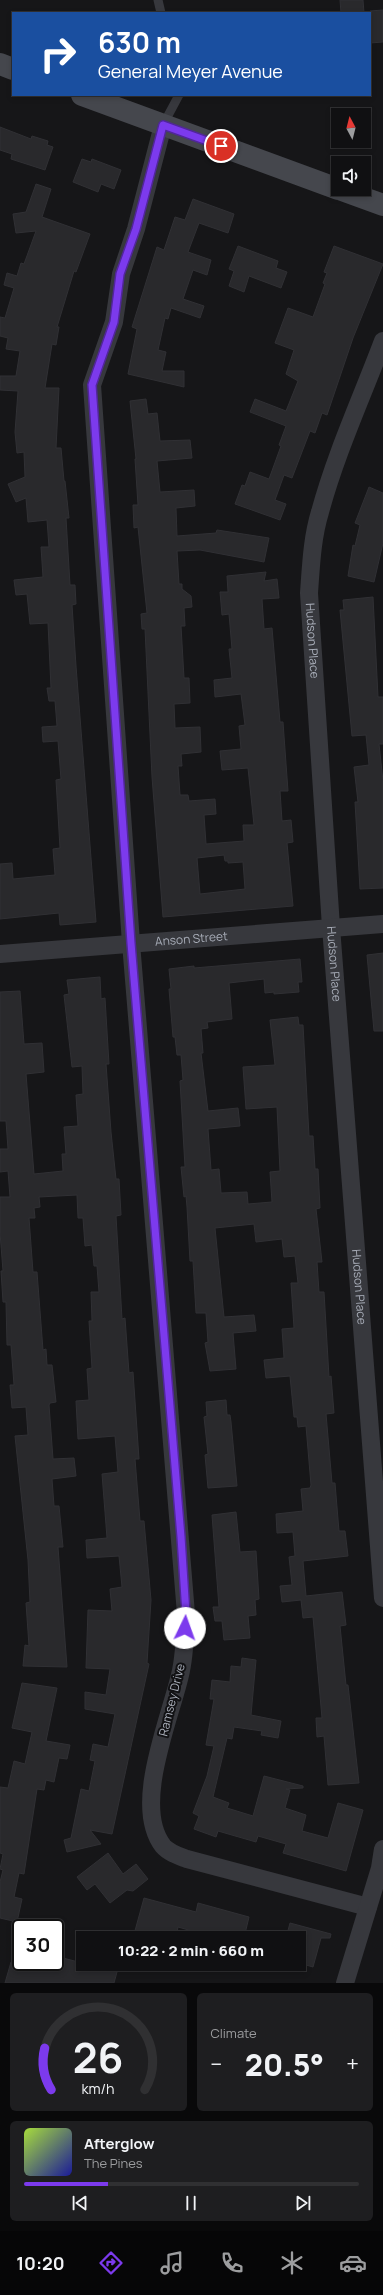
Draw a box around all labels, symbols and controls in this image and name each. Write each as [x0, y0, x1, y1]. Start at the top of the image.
text: 630 m [98, 23, 181, 61]
icon: right [32, 28, 84, 80]
text: General Meyer Avenue [98, 59, 283, 83]
north arrow [331, 108, 371, 148]
map controls [331, 108, 371, 196]
pin [204, 129, 238, 163]
icon: arrive [210, 135, 232, 157]
button: sound [331, 156, 371, 196]
street label: Hudson Place [302, 602, 324, 679]
street label: Hudson Place [323, 926, 346, 1002]
street label: Anson Street [154, 927, 229, 950]
street label: Hudson Place [348, 1249, 371, 1325]
position arrow [164, 1607, 206, 1649]
street label: Ramsey Drive [154, 1662, 189, 1738]
speed limit sign: 30 [12, 1919, 64, 1971]
text: 10:22 · 2 min · 660 m [118, 1940, 264, 1961]
text: Climate [211, 2024, 257, 2042]
text: 26 [73, 2029, 124, 2085]
text: 20.5° [245, 2044, 324, 2085]
text: − [211, 2049, 222, 2079]
text: + [346, 2049, 359, 2079]
text: km/h [82, 2079, 115, 2098]
text: Afterglow [84, 2133, 155, 2154]
text: The Pines [84, 2154, 143, 2172]
icon: previous [69, 2192, 91, 2214]
icon: pause [180, 2192, 202, 2214]
icon: next [292, 2192, 314, 2214]
icon: directions [97, 2249, 125, 2277]
icon: music [158, 2249, 186, 2277]
icon: phone [218, 2249, 246, 2277]
icon: climate [278, 2249, 306, 2277]
icon: car [339, 2249, 367, 2277]
text: 10:20 [16, 2251, 65, 2275]

